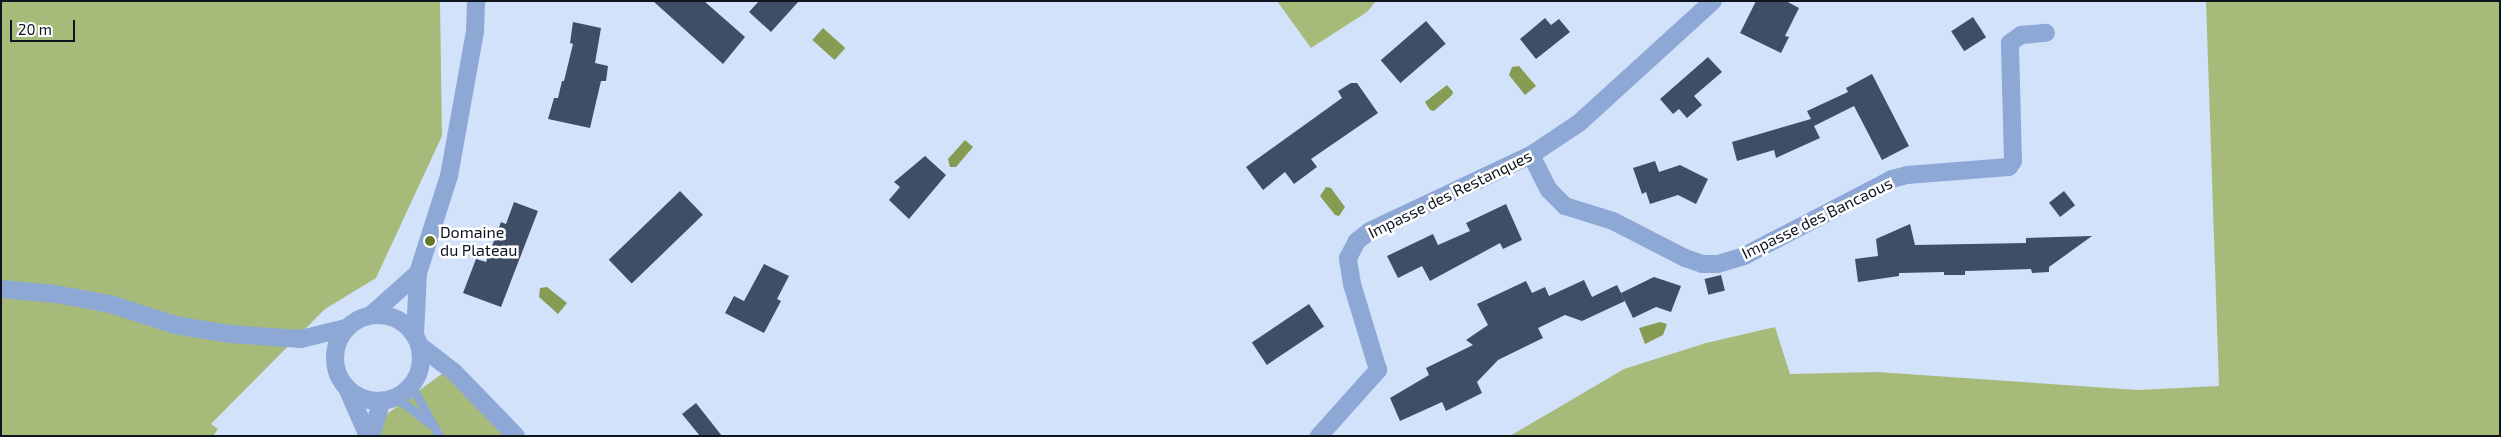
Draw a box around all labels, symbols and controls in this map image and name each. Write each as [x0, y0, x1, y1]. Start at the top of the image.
scale bar [12, 10, 78, 42]
text: 20 m [18, 20, 52, 38]
street label: Impasse des Restanques [1365, 146, 1535, 242]
street label: Impasse des Bancaous [1739, 173, 1895, 263]
place label: Domaine du Plateau [440, 222, 517, 260]
marker: Domaine du Plateau [424, 235, 436, 247]

